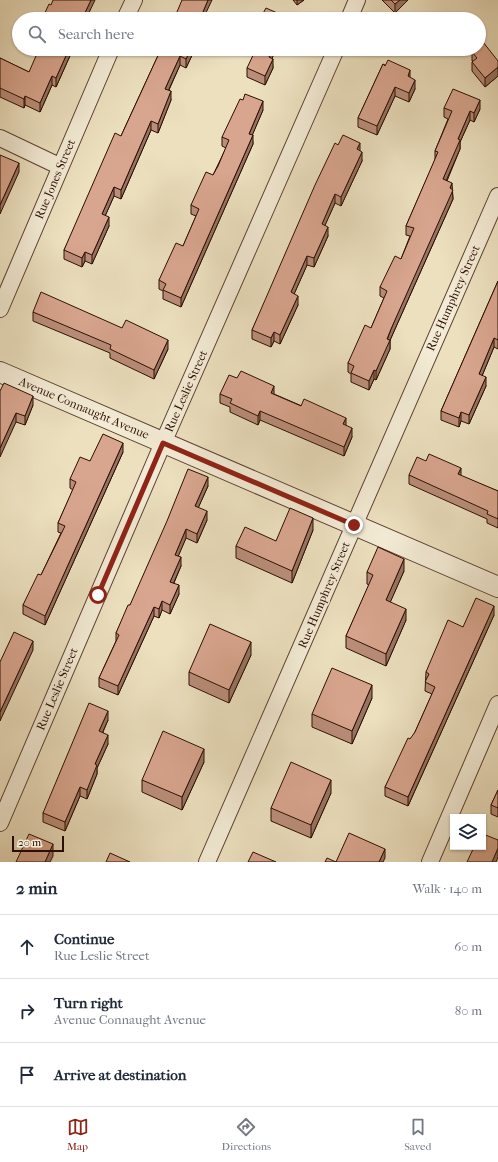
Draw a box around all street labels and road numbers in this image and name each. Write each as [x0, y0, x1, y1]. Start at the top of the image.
street label: Rue Jones Street [32, 136, 78, 221]
street label: Rue Humphrey Street [423, 242, 483, 353]
street label: Rue Leslie Street [162, 347, 211, 434]
street label: Avenue Connaught Avenue [16, 374, 151, 442]
street label: Rue Humphrey Street [295, 539, 353, 650]
street label: Rue Leslie Street [33, 645, 81, 732]

